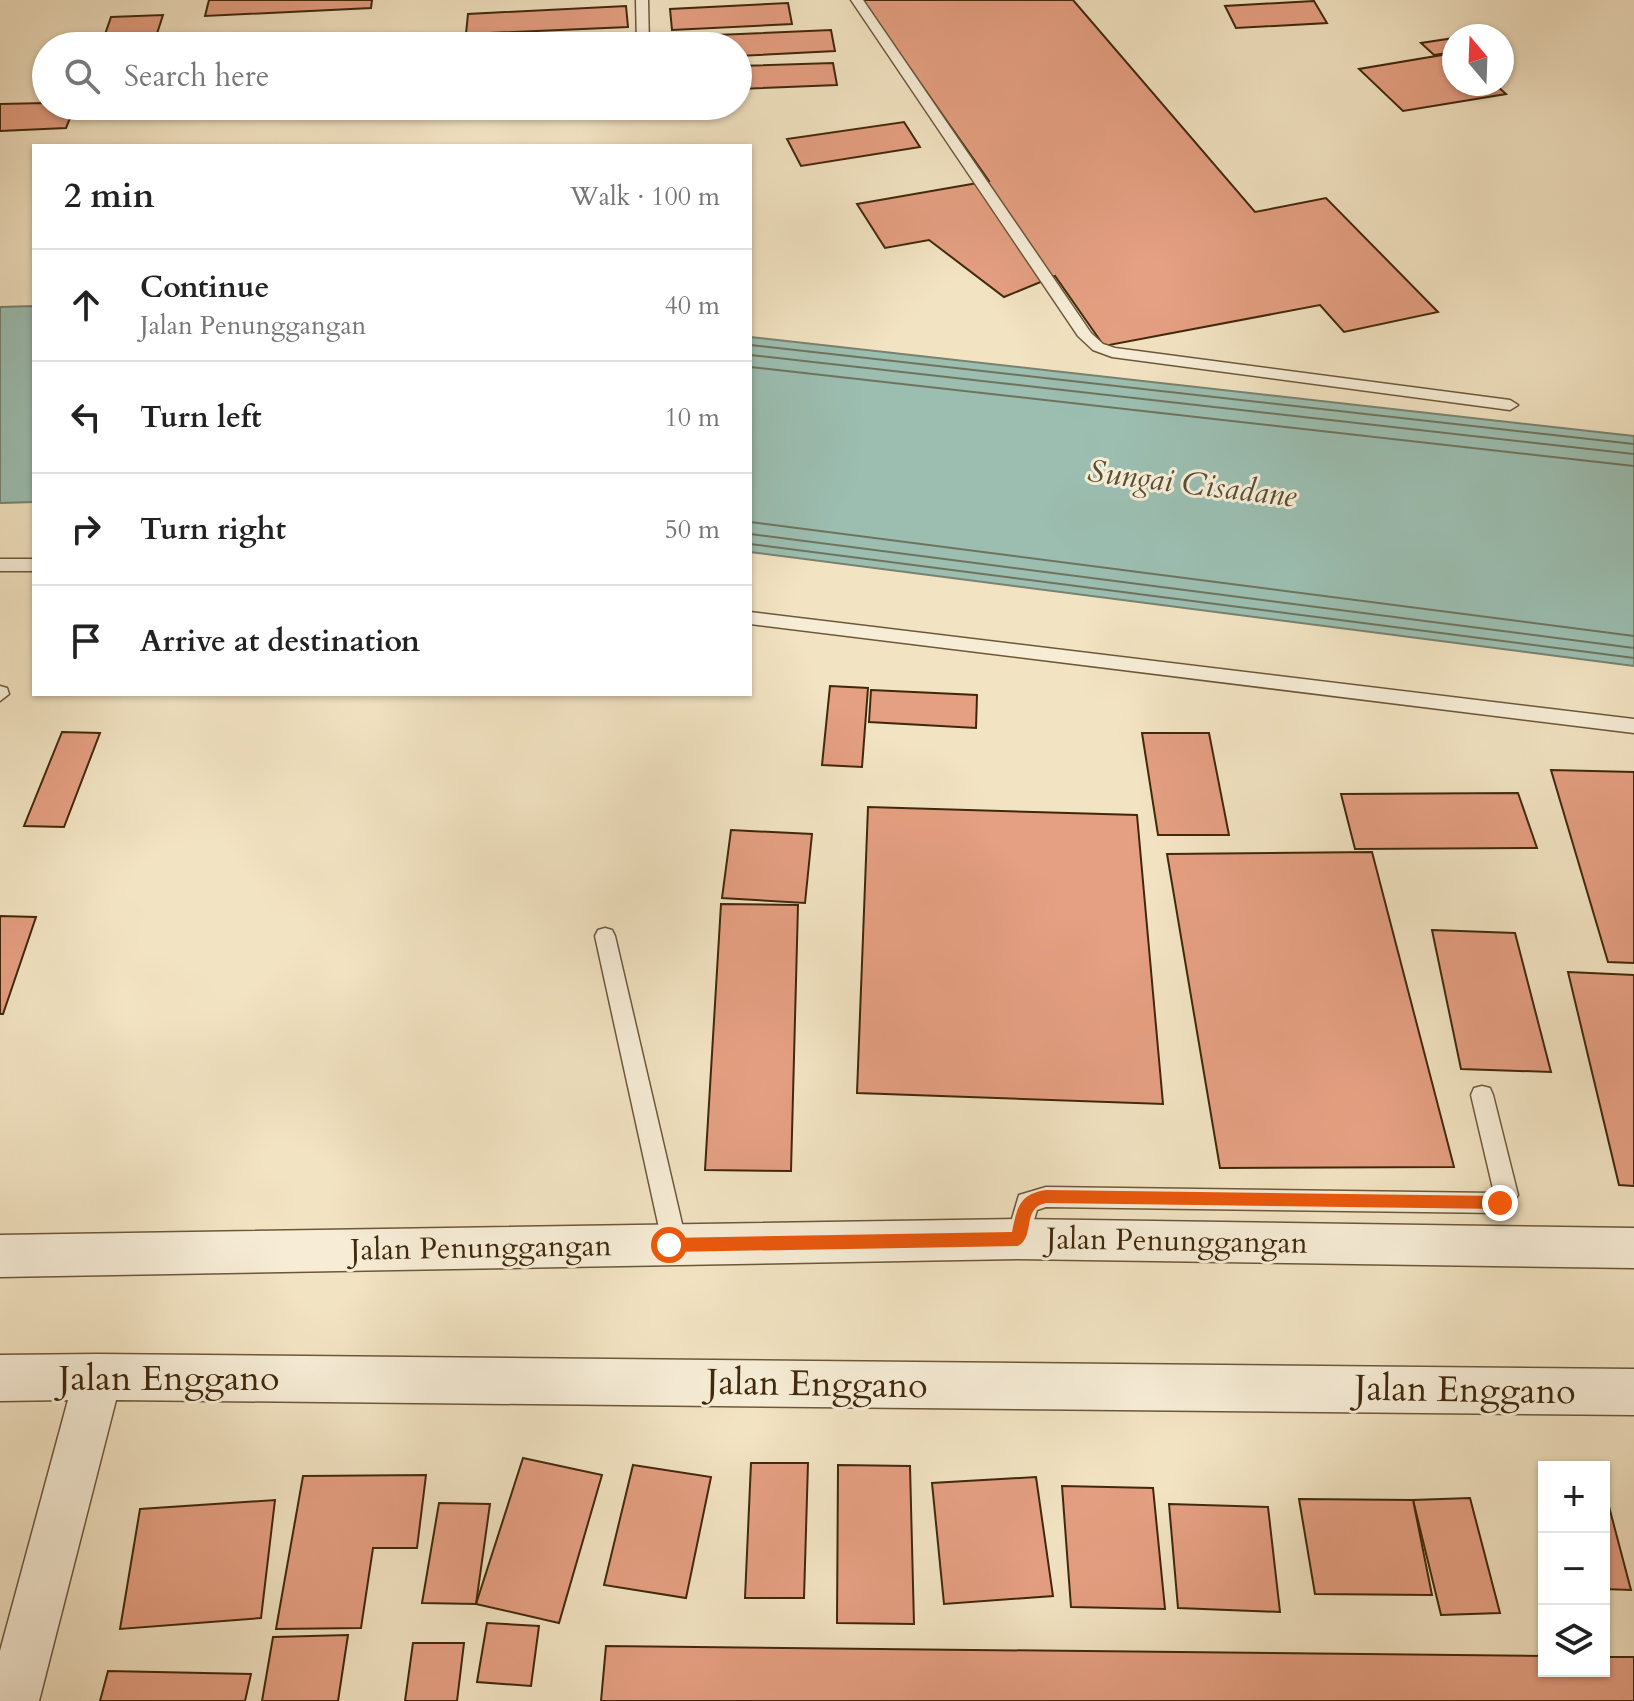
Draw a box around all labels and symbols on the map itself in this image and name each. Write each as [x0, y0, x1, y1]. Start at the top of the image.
north arrow [1442, 24, 1514, 96]
water label: Sungai Cisadane [1085, 449, 1300, 519]
route end [1482, 1185, 1518, 1221]
street label: Jalan Penunggangan [1042, 1218, 1308, 1264]
street label: Jalan Penunggangan [346, 1225, 612, 1271]
route start [651, 1227, 687, 1263]
street label: Jalan Enggano [53, 1354, 280, 1403]
street label: Jalan Enggano [701, 1357, 928, 1410]
street label: Jalan Enggano [1349, 1363, 1576, 1416]

